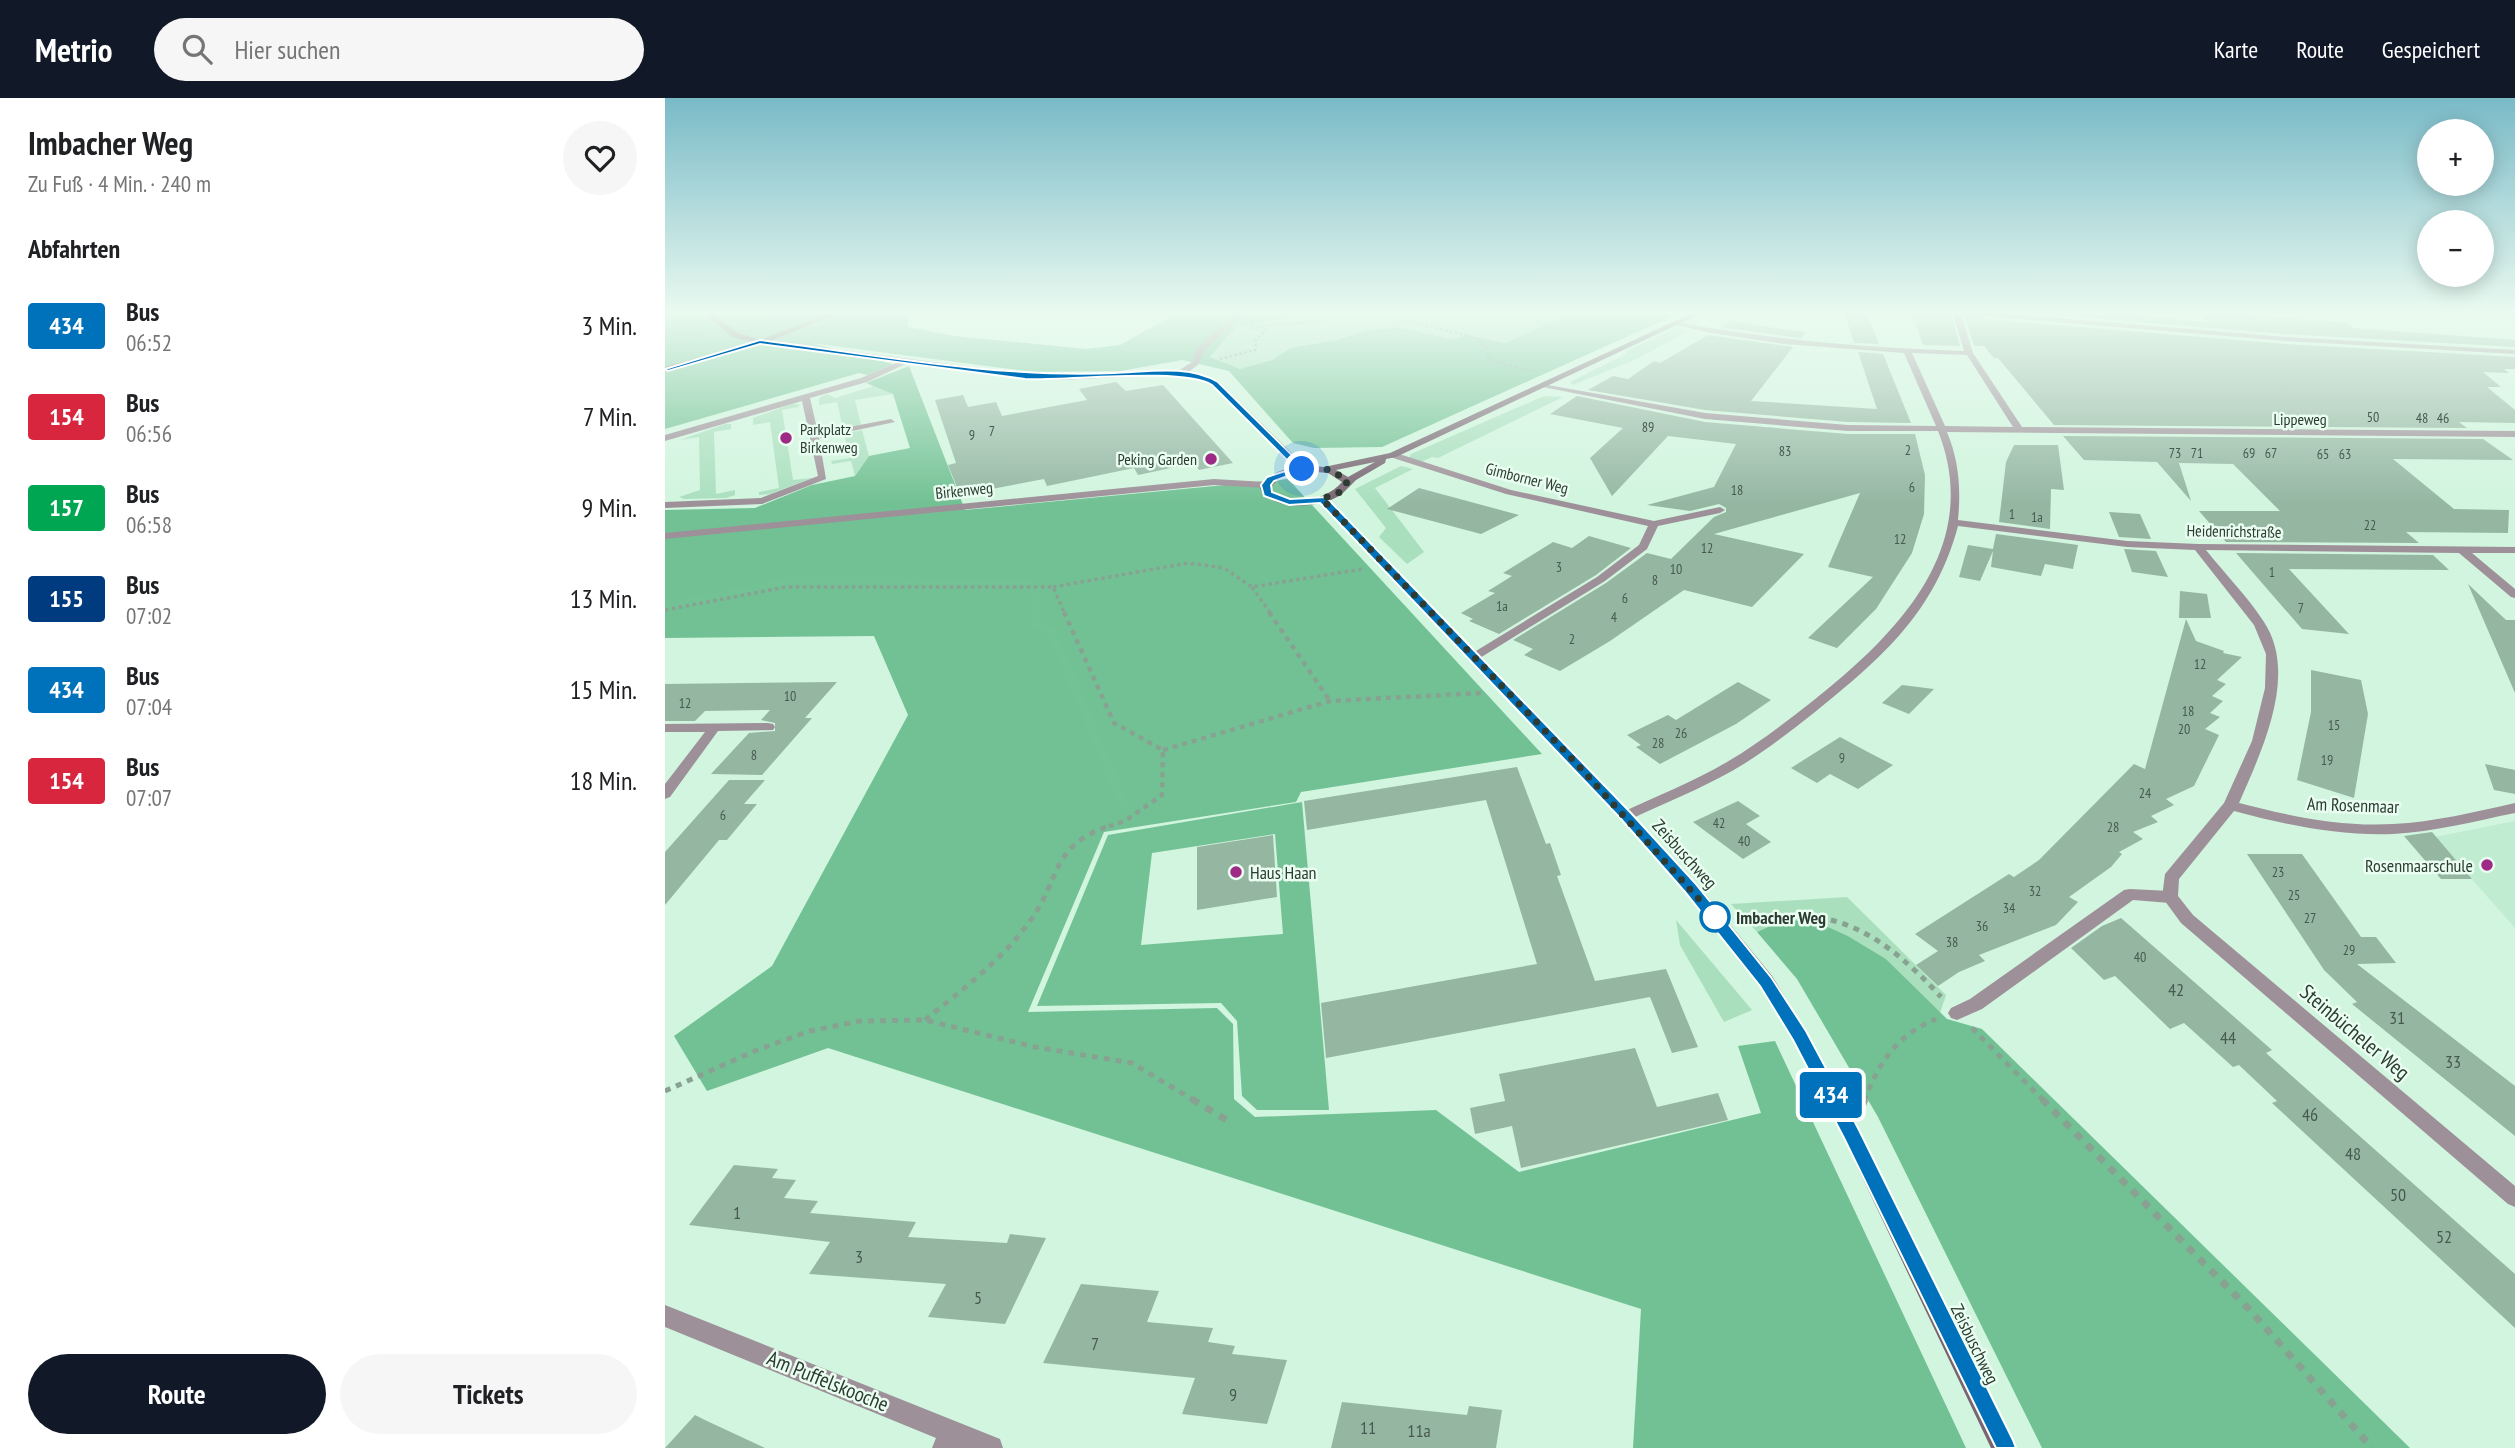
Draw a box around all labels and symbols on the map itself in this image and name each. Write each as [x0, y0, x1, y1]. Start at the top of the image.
house number: 50 [2367, 408, 2379, 426]
street label: Lippeweg [2273, 409, 2327, 429]
house number: 48 [2416, 409, 2428, 427]
house number: 46 [2437, 409, 2449, 427]
house number: 89 [1642, 418, 1654, 436]
place label: Parkplatz Birkenweg [800, 419, 858, 457]
house number: 7 [989, 422, 995, 440]
house number: 9 [969, 426, 975, 444]
marker: Parkplatz Birkenweg [778, 430, 794, 446]
house number: 2 [1905, 441, 1911, 459]
house number: 83 [1779, 442, 1791, 460]
house number: 73 [2169, 444, 2181, 462]
house number: 71 [2191, 444, 2203, 462]
house number: 69 [2243, 444, 2255, 462]
house number: 67 [2265, 444, 2277, 462]
house number: 65 [2317, 445, 2329, 463]
house number: 63 [2339, 445, 2351, 463]
place label: Peking Garden [1117, 449, 1197, 469]
marker: Peking Garden [1203, 451, 1219, 467]
your location [1284, 451, 1319, 486]
street label: Gimborner Weg [1483, 458, 1571, 498]
street label: Birkenweg [934, 477, 994, 503]
house number: 6 [1909, 478, 1915, 496]
house number: 18 [1731, 481, 1743, 499]
house number: 1 [2009, 505, 2015, 523]
house number: 1a [2031, 508, 2043, 526]
house number: 22 [2364, 516, 2376, 534]
street label: Heidenrichstraße [2186, 520, 2282, 542]
house number: 12 [1894, 530, 1906, 548]
house number: 12 [1701, 539, 1713, 557]
house number: 3 [1556, 558, 1562, 576]
house number: 10 [1670, 560, 1682, 578]
house number: 1 [2269, 563, 2275, 581]
house number: 8 [1652, 571, 1658, 589]
house number: 6 [1622, 589, 1628, 607]
house number: 1a [1496, 597, 1508, 615]
house number: 7 [2298, 599, 2304, 617]
house number: 4 [1611, 608, 1618, 626]
house number: 2 [1569, 630, 1575, 648]
house number: 12 [2194, 655, 2206, 673]
house number: 10 [784, 687, 796, 705]
house number: 12 [679, 694, 691, 712]
house number: 18 [2182, 702, 2194, 720]
house number: 15 [2328, 716, 2340, 734]
house number: 20 [2178, 720, 2190, 738]
house number: 26 [1675, 724, 1687, 742]
house number: 28 [1652, 734, 1664, 752]
house number: 8 [751, 746, 757, 764]
house number: 9 [1839, 749, 1845, 767]
house number: 19 [2321, 751, 2333, 769]
house number: 24 [2139, 784, 2152, 802]
street label: Am Rosenmaar [2307, 792, 2400, 818]
house number: 6 [720, 806, 726, 824]
street label: Zeisbuschweg [1648, 814, 1722, 894]
house number: 42 [1713, 814, 1725, 832]
house number: 28 [2107, 818, 2119, 836]
house number: 40 [1738, 832, 1750, 850]
place label: Rosenmaarschule [2365, 854, 2473, 877]
marker: Rosenmaarschule [2479, 857, 2495, 873]
place label: Haus Haan [1250, 861, 1317, 884]
house number: 23 [2272, 863, 2284, 881]
marker: Haus Haan [1228, 864, 1244, 880]
house number: 32 [2029, 882, 2041, 900]
house number: 25 [2288, 886, 2300, 904]
house number: 34 [2003, 899, 2016, 917]
marker: Imbacher Weg [1700, 902, 1730, 932]
place label: Imbacher Weg [1736, 906, 1826, 929]
house number: 27 [2304, 909, 2316, 927]
house number: 36 [1976, 917, 1988, 935]
house number: 38 [1946, 933, 1958, 951]
house number: 29 [2343, 941, 2355, 959]
house number: 40 [2134, 948, 2146, 966]
house number: 42 [2168, 978, 2184, 1001]
street label: Steinbücheler Weg [2295, 978, 2415, 1086]
house number: 31 [2389, 1006, 2405, 1029]
house number: 44 [2220, 1026, 2236, 1049]
house number: 33 [2445, 1050, 2461, 1073]
line badge: 434 [1791, 1072, 1871, 1118]
house number: 46 [2302, 1103, 2318, 1126]
house number: 48 [2345, 1142, 2361, 1165]
house number: 50 [2390, 1183, 2406, 1206]
house number: 1 [733, 1201, 741, 1224]
house number: 52 [2436, 1225, 2452, 1248]
house number: 3 [855, 1245, 863, 1268]
house number: 5 [974, 1286, 982, 1309]
street label: Zeisbuschweg [1946, 1300, 2004, 1388]
house number: 7 [1091, 1332, 1099, 1355]
street label: Am Puffelskooche [763, 1344, 893, 1418]
house number: 9 [1229, 1383, 1237, 1406]
house number: 11 [1360, 1416, 1376, 1439]
house number: 11a [1407, 1419, 1431, 1442]

